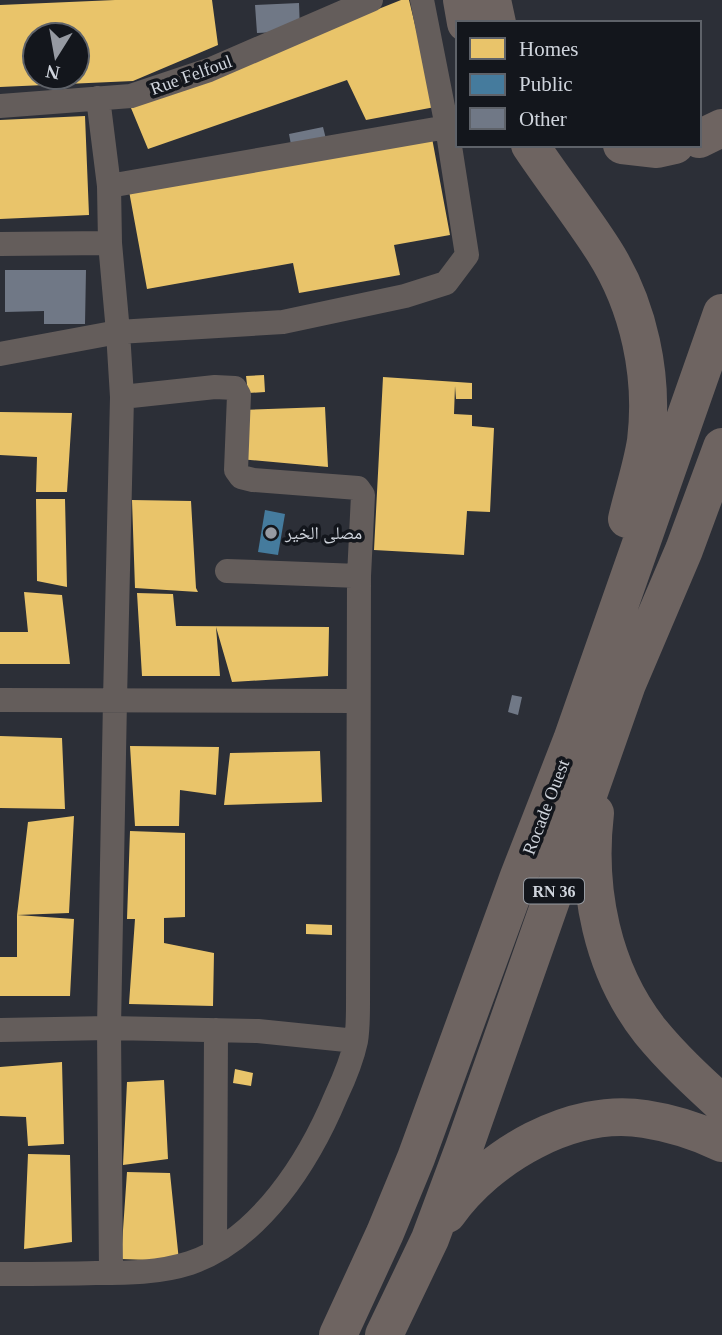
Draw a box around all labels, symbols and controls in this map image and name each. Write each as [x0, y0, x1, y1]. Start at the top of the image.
north arrow [21, 21, 91, 91]
legend [456, 21, 701, 147]
text: Homes [519, 37, 579, 61]
street label: Rue Felfoul [147, 51, 235, 99]
text: N [44, 61, 62, 84]
text: Public [519, 72, 573, 96]
text: Other [519, 107, 567, 131]
place label: مصلى الخير [284, 523, 362, 544]
marker: مصلى الخير [263, 525, 279, 541]
street label: Rocade Ouest [519, 757, 573, 857]
road number: RN 36 [524, 878, 584, 904]

